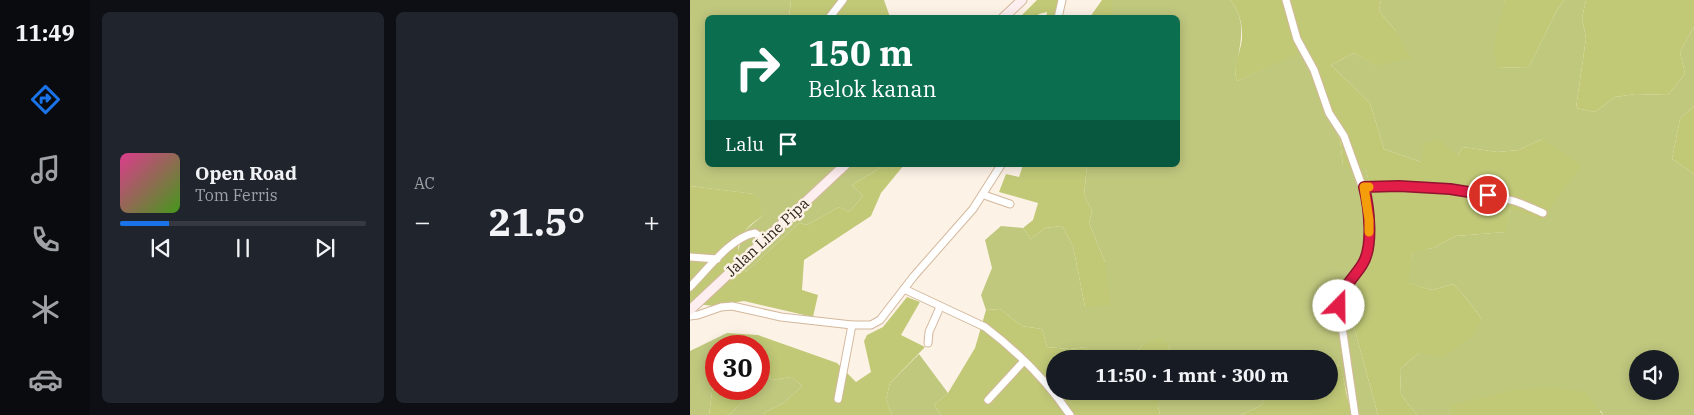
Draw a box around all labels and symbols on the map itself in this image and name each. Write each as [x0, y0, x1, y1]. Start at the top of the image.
pin [1467, 174, 1509, 216]
street label: Jalan Line Pipa [721, 194, 813, 280]
position arrow [1312, 279, 1364, 331]
speed limit sign: 30 [705, 335, 770, 400]

